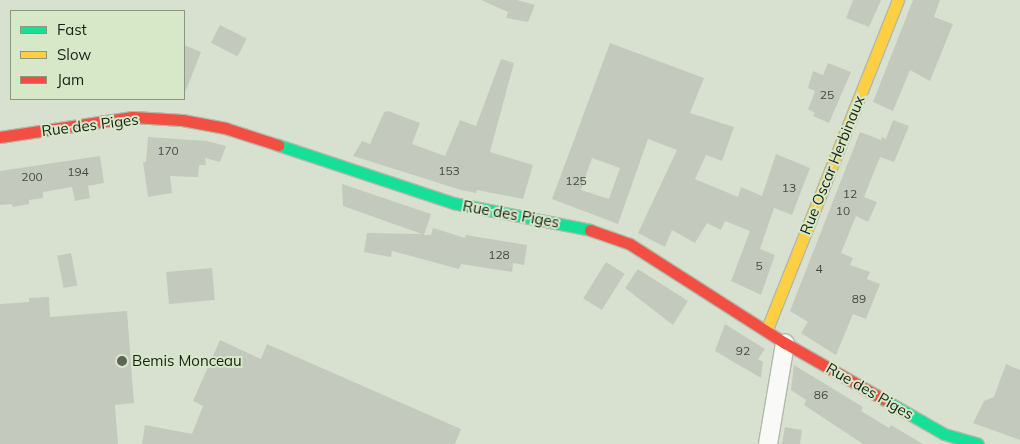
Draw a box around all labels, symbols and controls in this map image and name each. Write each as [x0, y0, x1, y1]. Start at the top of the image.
legend [10, 10, 185, 100]
text: Fast [57, 20, 87, 39]
text: Slow [57, 45, 91, 64]
text: Jam [57, 70, 84, 89]
house number: 25 [820, 88, 834, 102]
street label: Rue Oscar Herbinaux [796, 93, 868, 237]
street label: Rue des Piges [40, 110, 140, 140]
house number: 170 [157, 144, 179, 158]
house number: 153 [438, 164, 460, 178]
house number: 194 [67, 165, 89, 179]
house number: 200 [21, 170, 43, 184]
house number: 125 [565, 174, 587, 188]
house number: 13 [782, 181, 796, 195]
house number: 12 [843, 187, 857, 201]
street label: Rue des Piges [461, 197, 561, 231]
house number: 10 [836, 204, 850, 218]
house number: 128 [488, 248, 510, 262]
house number: 5 [755, 259, 763, 273]
house number: 4 [815, 262, 823, 276]
house number: 89 [852, 292, 866, 306]
house number: 92 [736, 344, 750, 358]
place label: Bemis Monceau [132, 352, 242, 370]
marker: Bemis Monceau [116, 355, 128, 367]
street label: Rue des Piges [823, 359, 917, 423]
house number: 86 [814, 388, 828, 402]

